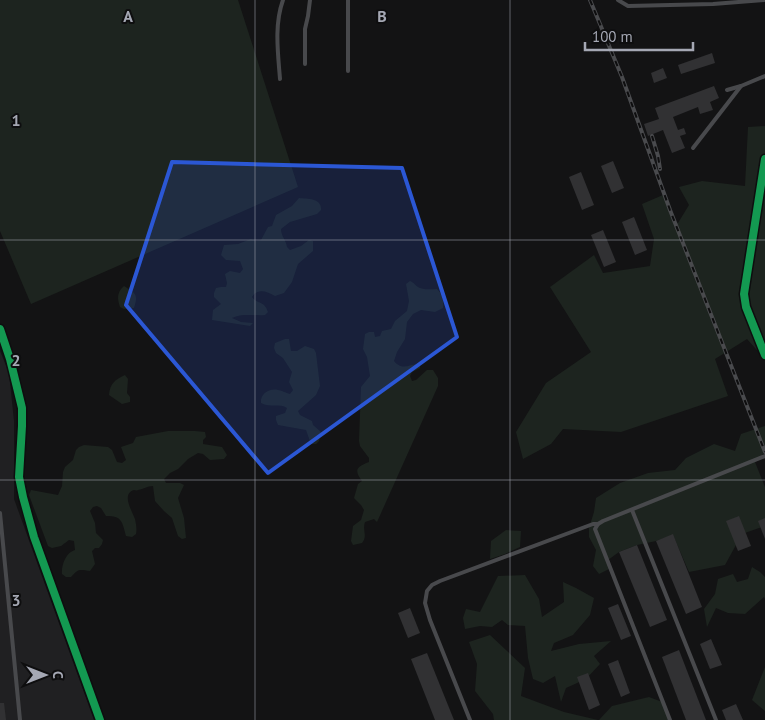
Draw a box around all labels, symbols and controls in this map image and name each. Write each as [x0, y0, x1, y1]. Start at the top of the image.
text: A [123, 6, 133, 26]
text: B [377, 6, 387, 26]
scale bar [585, 20, 692, 52]
text: 100 m [592, 27, 633, 46]
text: 1 [11, 110, 21, 130]
text: 2 [11, 350, 21, 370]
text: 3 [11, 590, 21, 610]
north arrow [20, 650, 70, 700]
text: С [49, 671, 67, 679]

